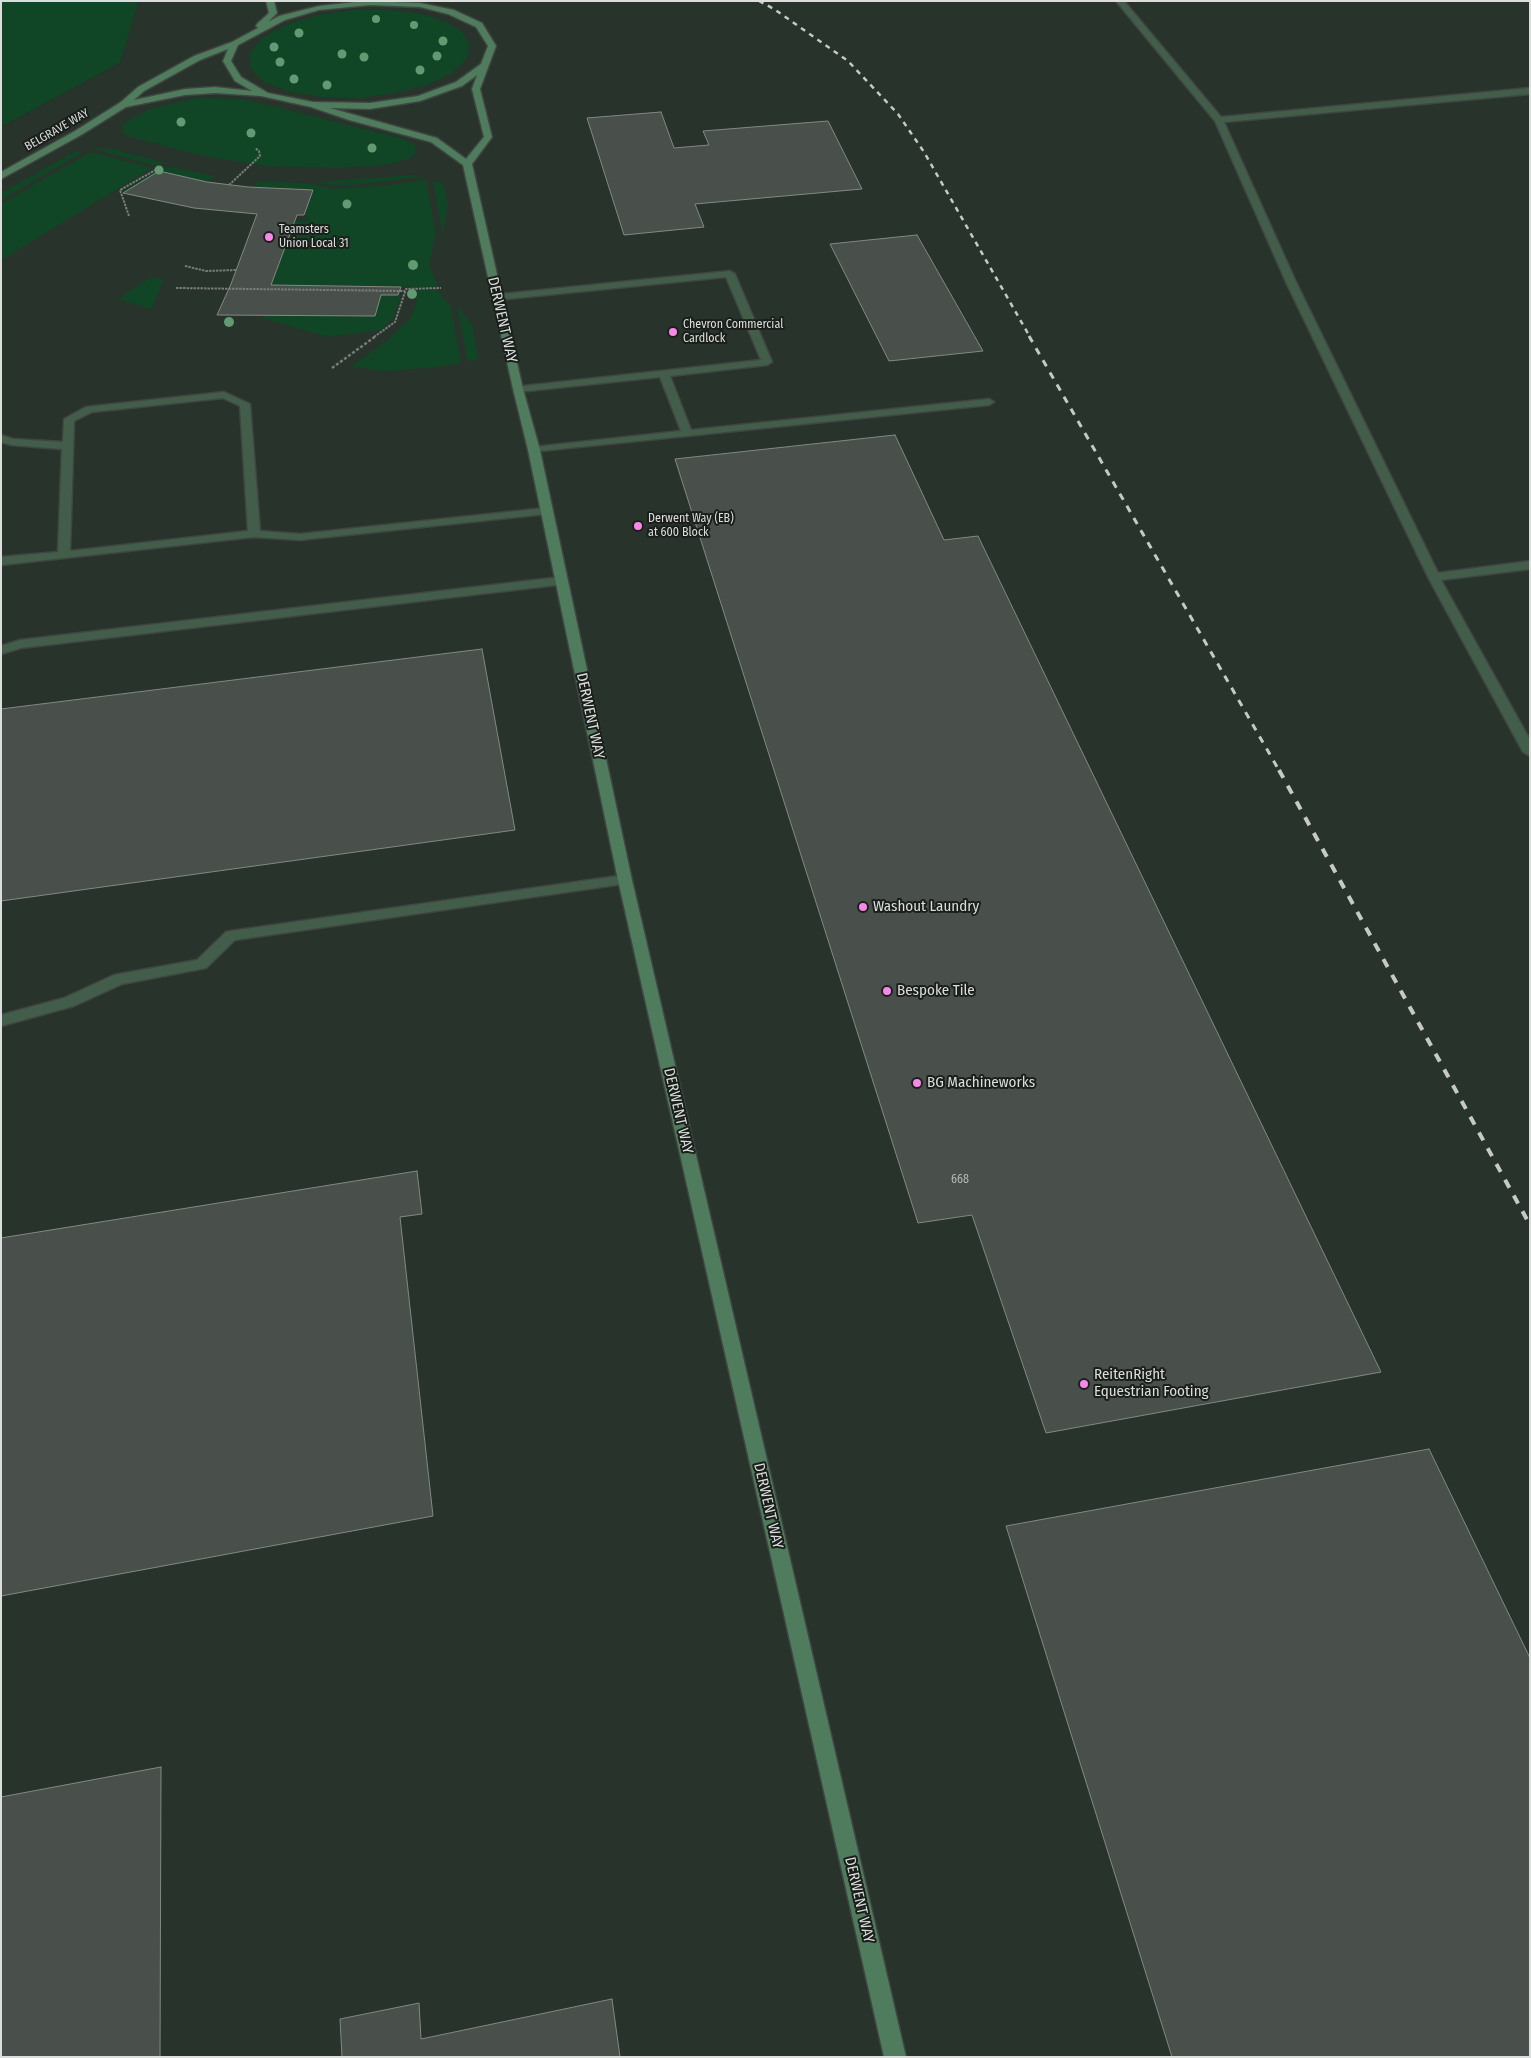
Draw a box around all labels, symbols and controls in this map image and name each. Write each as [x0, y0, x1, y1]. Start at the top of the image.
street label: BELGRAVE WAY [22, 106, 92, 154]
place label: Teamsters Union Local 31 [279, 223, 349, 251]
marker: Teamsters Union Local 31 [263, 231, 275, 243]
street label: DERWENT WAY [483, 275, 521, 365]
place label: Chevron Commercial Cardlock [683, 318, 783, 346]
marker: Chevron Commercial Cardlock [667, 326, 679, 338]
place label: Derwent Way (EB) at 600 Block [648, 512, 734, 540]
marker: Derwent Way (EB) at 600 Block [632, 520, 644, 532]
street label: DERWENT WAY [572, 671, 608, 761]
place label: Washout Laundry [873, 898, 979, 916]
marker: Washout Laundry [857, 901, 869, 913]
place label: Bespoke Tile [897, 982, 975, 1000]
marker: Bespoke Tile [881, 985, 893, 997]
street label: DERWENT WAY [659, 1066, 697, 1156]
place label: BG Machineworks [927, 1074, 1035, 1092]
marker: BG Machineworks [911, 1077, 923, 1089]
house number: 668 [951, 1173, 969, 1187]
place label: ReitenRight Equestrian Footing [1094, 1366, 1209, 1401]
marker: ReitenRight Equestrian Footing [1078, 1378, 1090, 1390]
street label: DERWENT WAY [749, 1461, 787, 1551]
street label: DERWENT WAY [840, 1855, 878, 1945]

